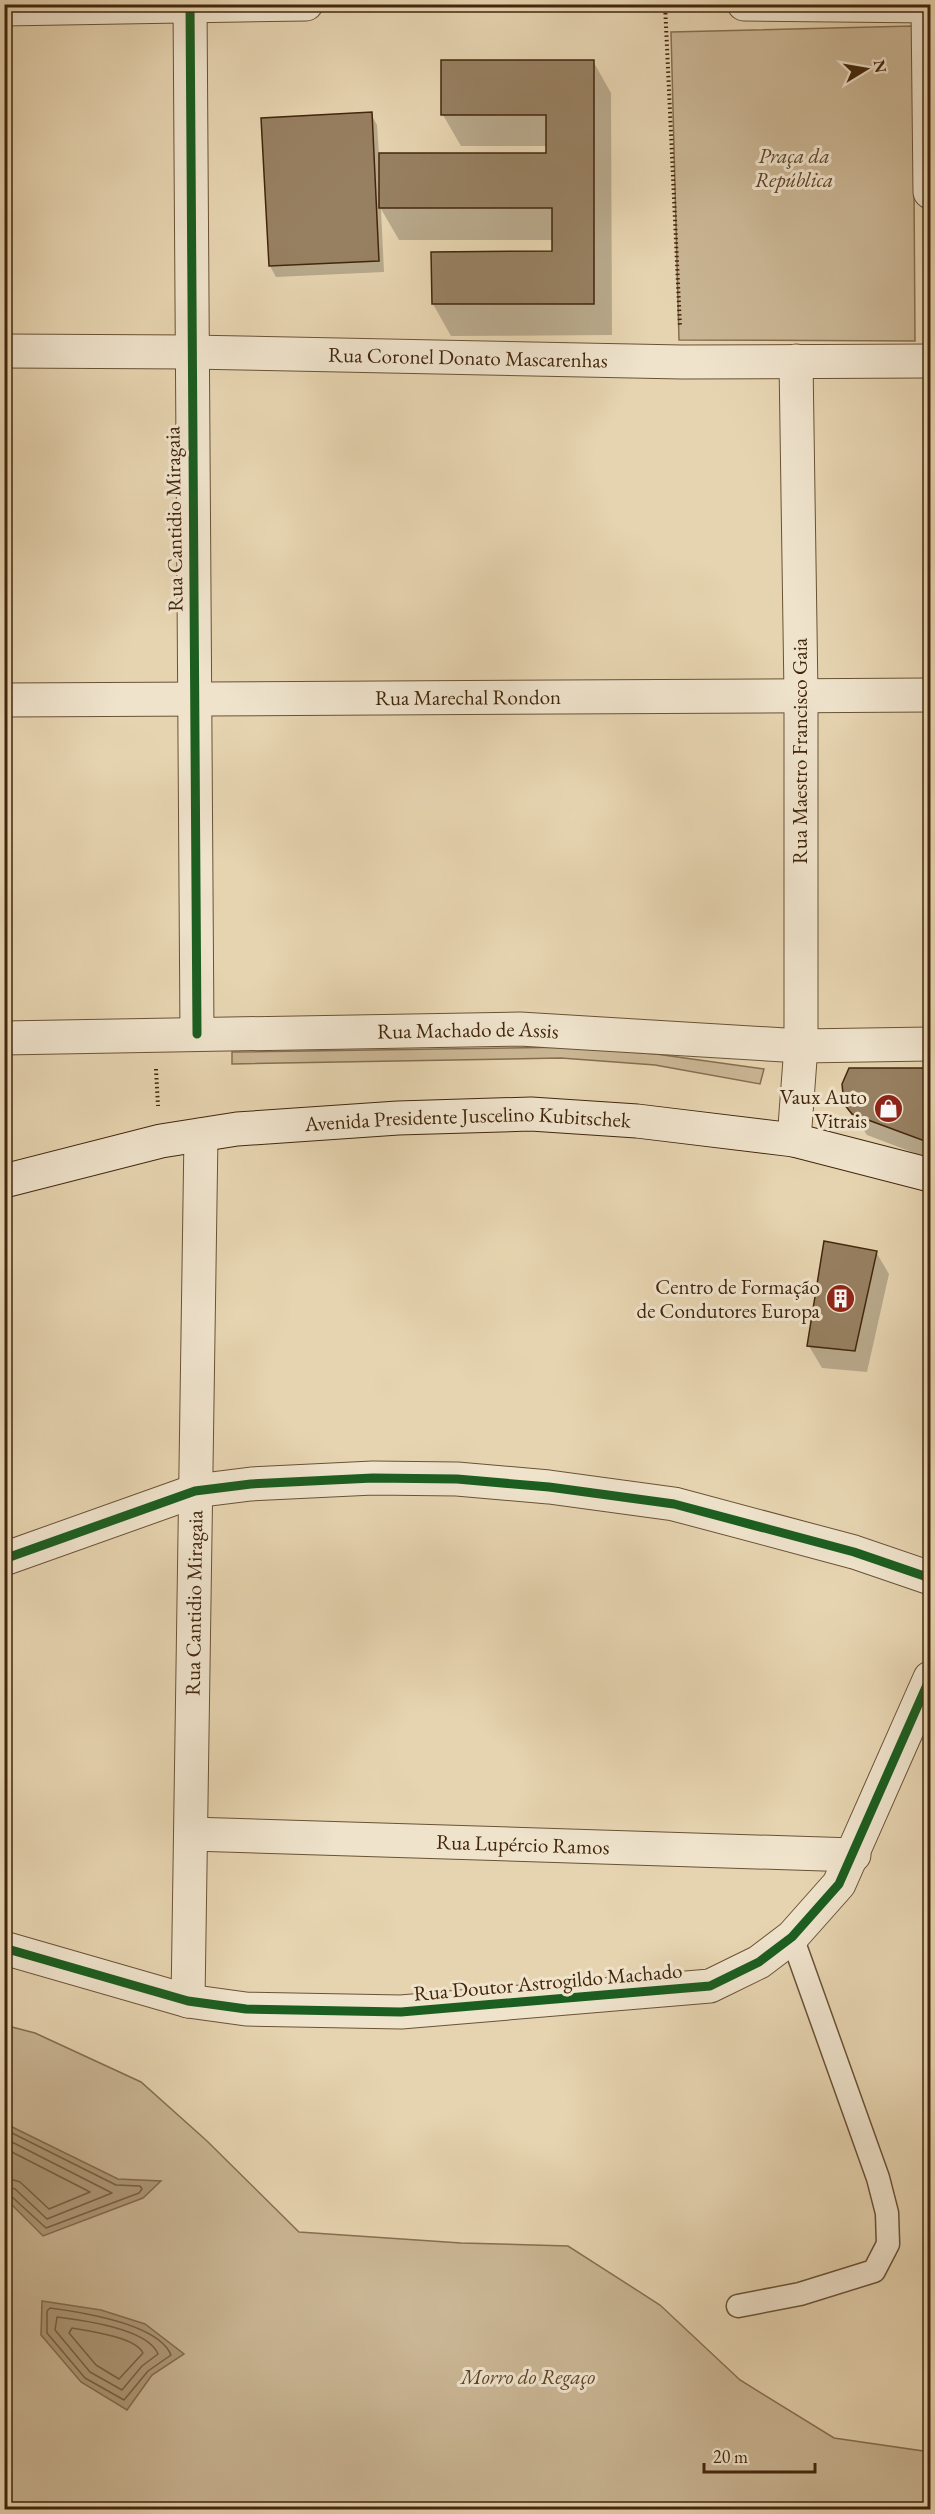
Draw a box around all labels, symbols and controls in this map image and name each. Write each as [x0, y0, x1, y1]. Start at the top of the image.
north arrow [836, 39, 896, 99]
text: N [869, 58, 892, 75]
park label: Praça da República [755, 142, 833, 193]
street label: Rua Coronel Donato Mascarenhas [328, 341, 608, 373]
street label: Rua Cantidio Miragaia [158, 425, 189, 612]
street label: Rua Maestro Francisco Gaia [786, 637, 813, 864]
street label: Rua Marechal Rondon [375, 683, 561, 711]
street label: Rua Machado de Assis [377, 1015, 560, 1044]
place label: Vaux Auto Vitrais [780, 1083, 867, 1134]
shop icon: Vaux Auto Vitrais [872, 1093, 904, 1125]
street label: Avenida Presidente Juscelino Kubitschek [303, 1100, 633, 1137]
place label: Centro de Formação de Condutores Europa [637, 1273, 821, 1324]
building icon: Centro de Formação de Condutores Europa [825, 1283, 857, 1315]
street label: Rua Cantidio Miragaia [179, 1509, 208, 1696]
street label: Rua Lupércio Ramos [436, 1828, 610, 1860]
street label: Rua Doutor Astrogildo Machado [412, 1956, 683, 2007]
park label: Morro do Regaço [459, 2363, 595, 2390]
scale bar [704, 2436, 815, 2474]
text: 20 m [713, 2445, 748, 2468]

